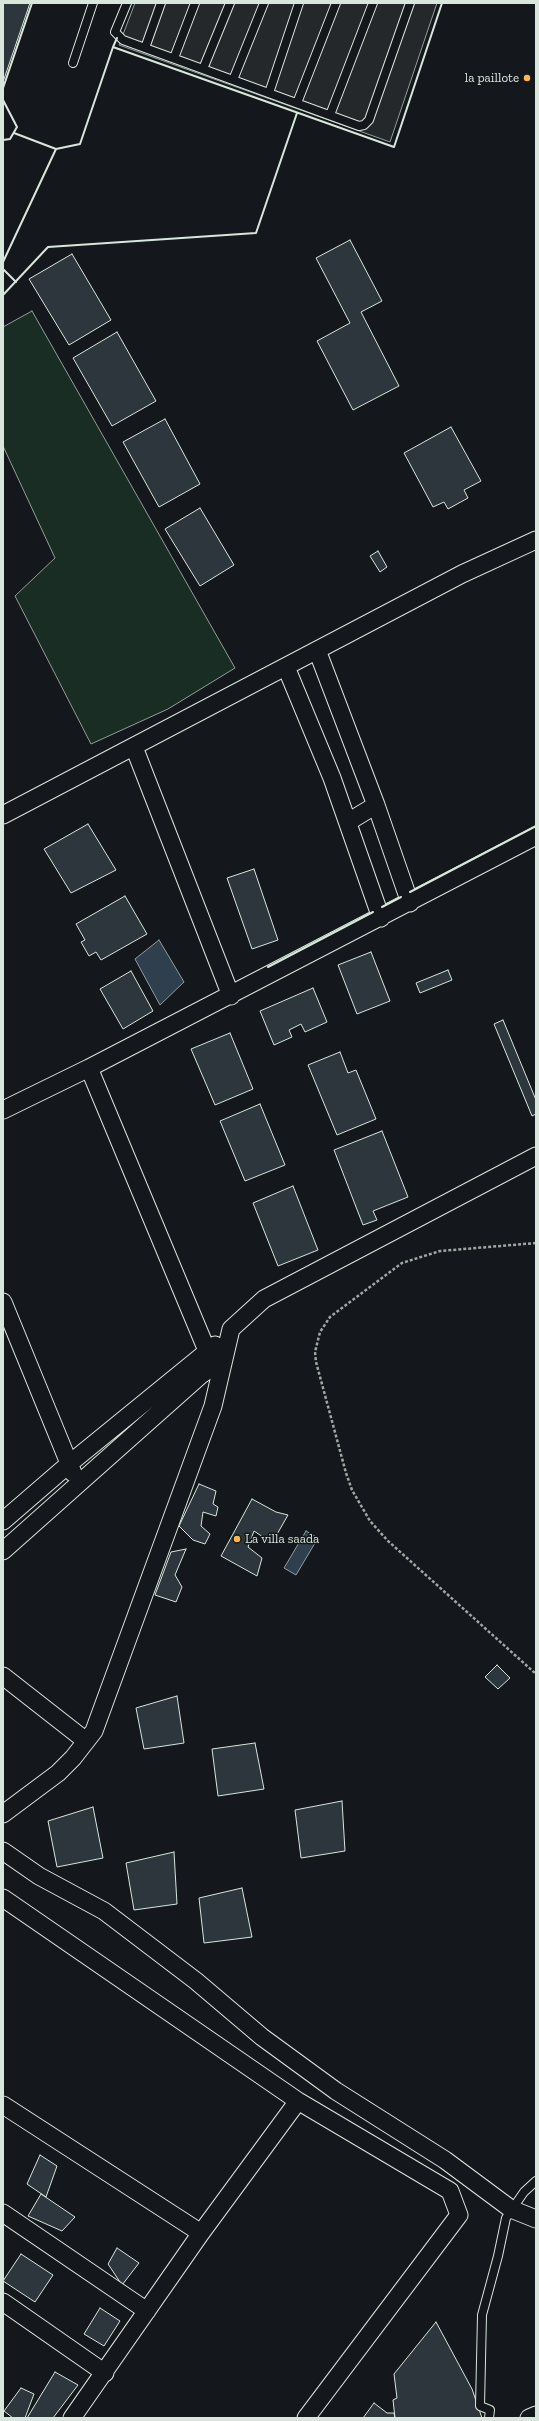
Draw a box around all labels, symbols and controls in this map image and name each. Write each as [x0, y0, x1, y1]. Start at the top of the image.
place label: la paillote [465, 70, 519, 86]
marker: la paillote [522, 73, 532, 83]
place label: La villa saada [245, 1531, 319, 1547]
marker: La villa saada [232, 1534, 242, 1544]

